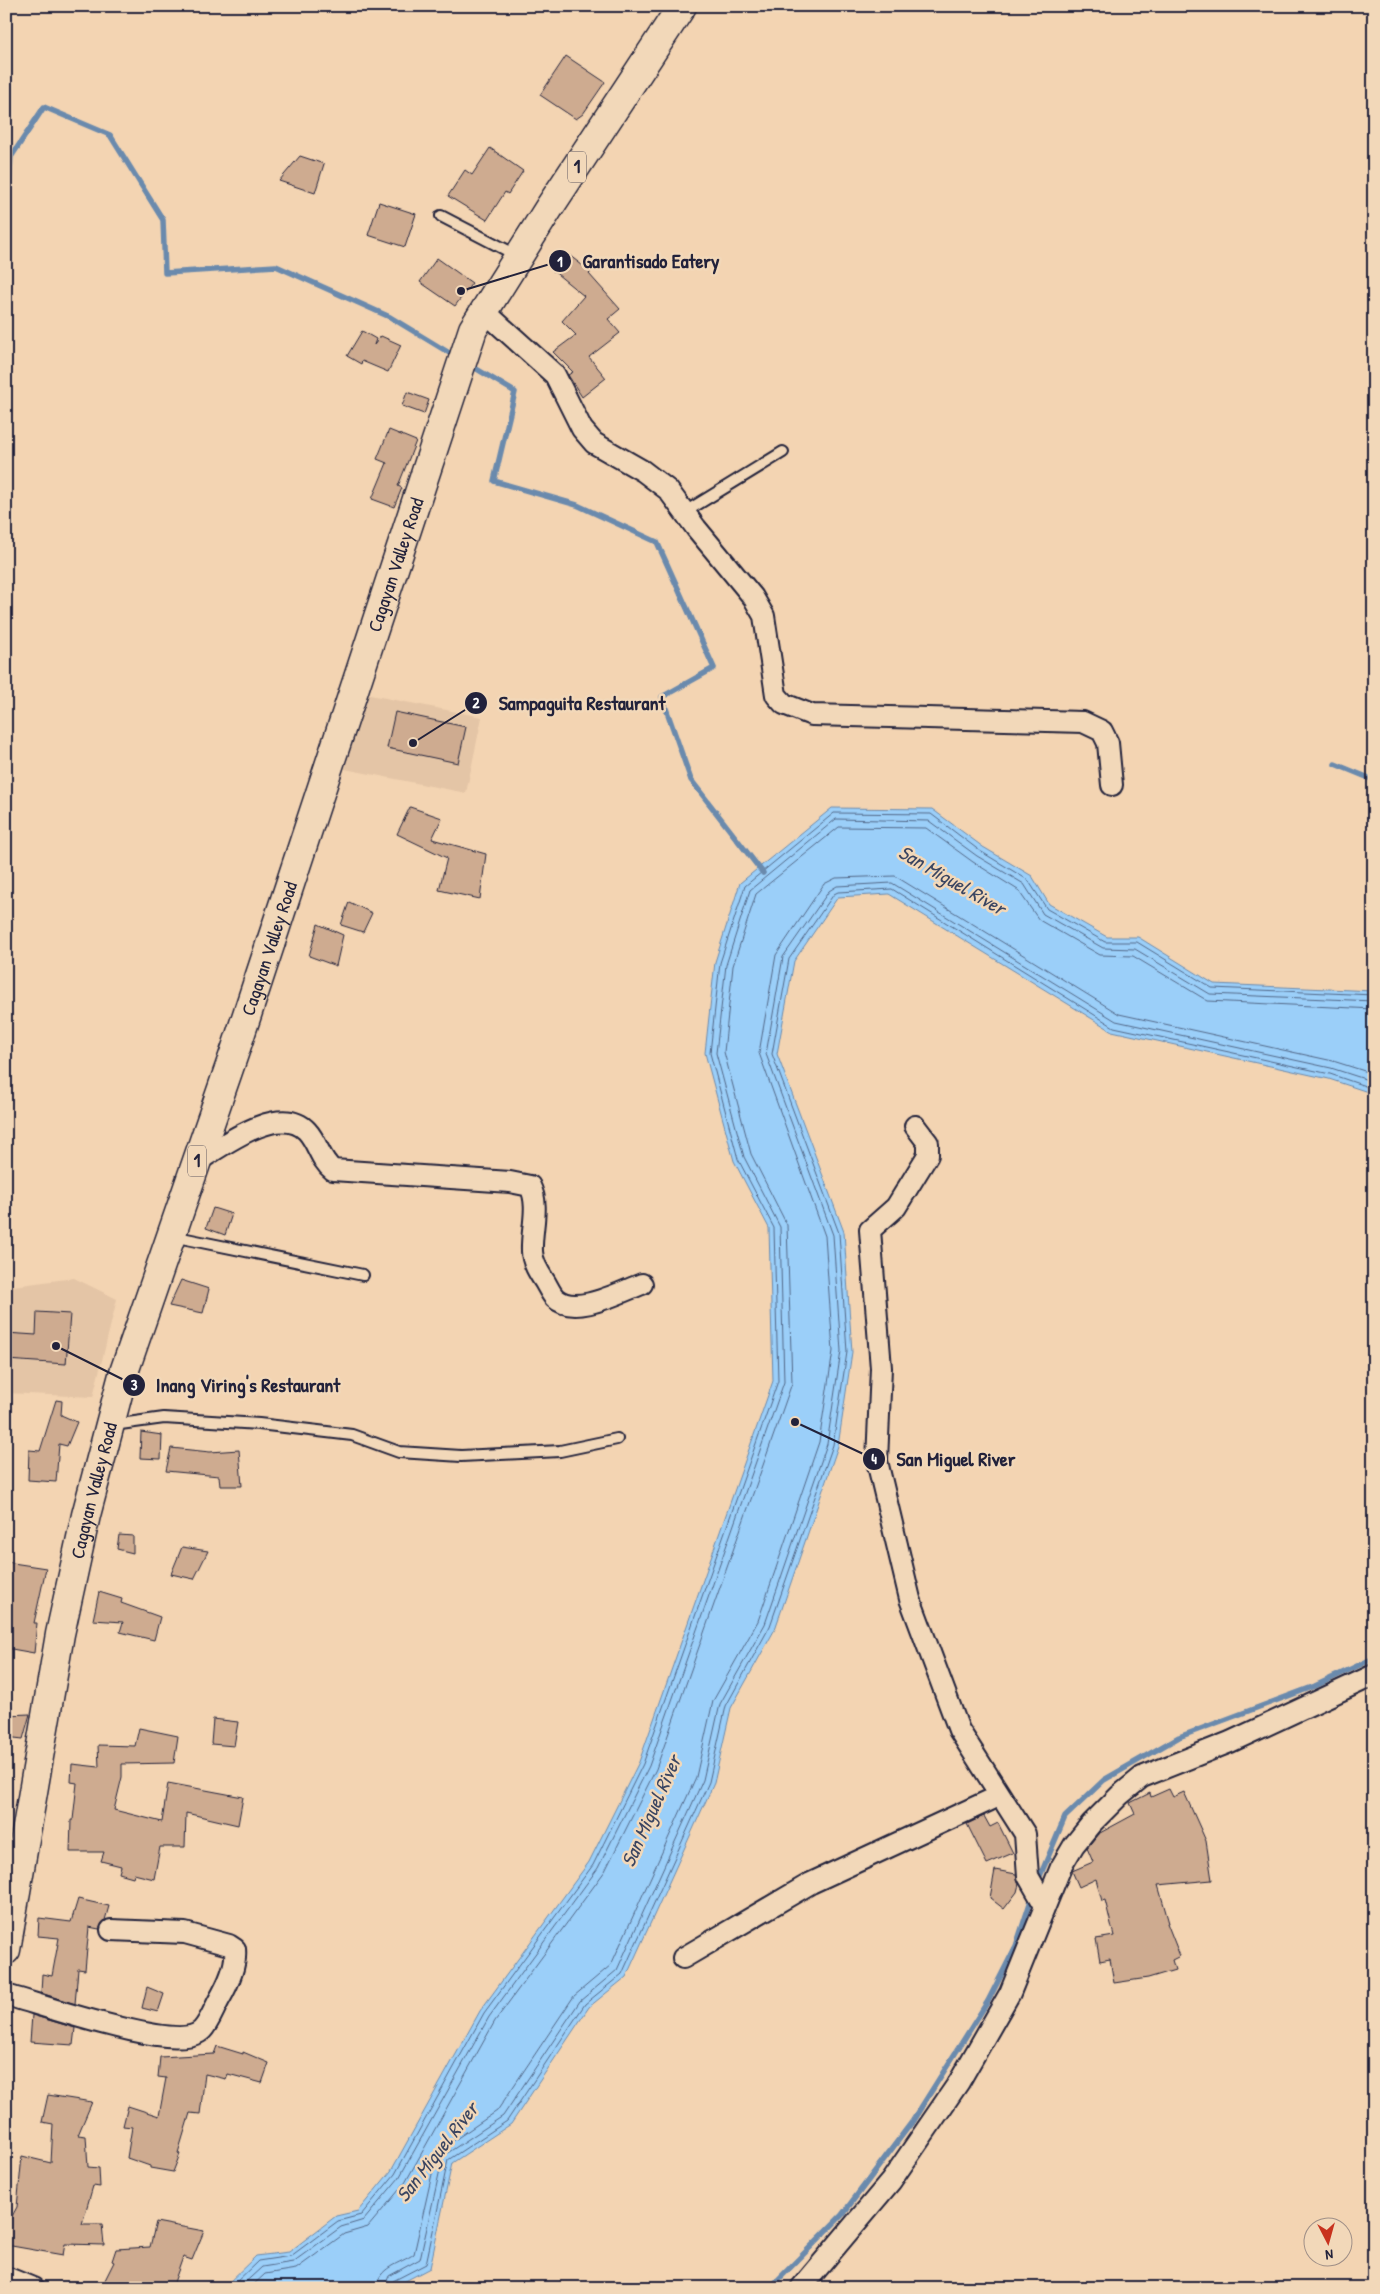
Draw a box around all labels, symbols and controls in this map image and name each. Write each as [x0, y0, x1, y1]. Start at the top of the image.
road number: 1 [568, 152, 586, 182]
callout: Garantisado Eatery [547, 244, 729, 279]
text: Garantisado Eatery [582, 247, 720, 275]
text: 1 [557, 251, 563, 272]
street label: Cagayan Valley Road [361, 494, 430, 635]
callout: Sampaguita Restaurant [464, 685, 675, 720]
text: Sampaguita Restaurant [499, 689, 666, 717]
text: 2 [472, 692, 480, 713]
water label: San Miguel River [893, 838, 1013, 923]
street label: Cagayan Valley Road [235, 877, 303, 1019]
road number: 1 [188, 1146, 206, 1176]
callout: Inang Viring's Restaurant [121, 1367, 351, 1402]
text: Inang Viring's Restaurant [156, 1371, 341, 1399]
text: 3 [131, 1374, 138, 1395]
street label: Cagayan Valley Road [64, 1419, 123, 1561]
callout: San Miguel River [861, 1441, 1025, 1476]
text: San Miguel River [896, 1445, 1016, 1473]
text: 4 [871, 1448, 877, 1469]
water label: San Miguel River [614, 1749, 689, 1871]
water label: San Miguel River [389, 2095, 486, 2208]
north arrow [1302, 2216, 1352, 2266]
text: N [1324, 2246, 1334, 2265]

